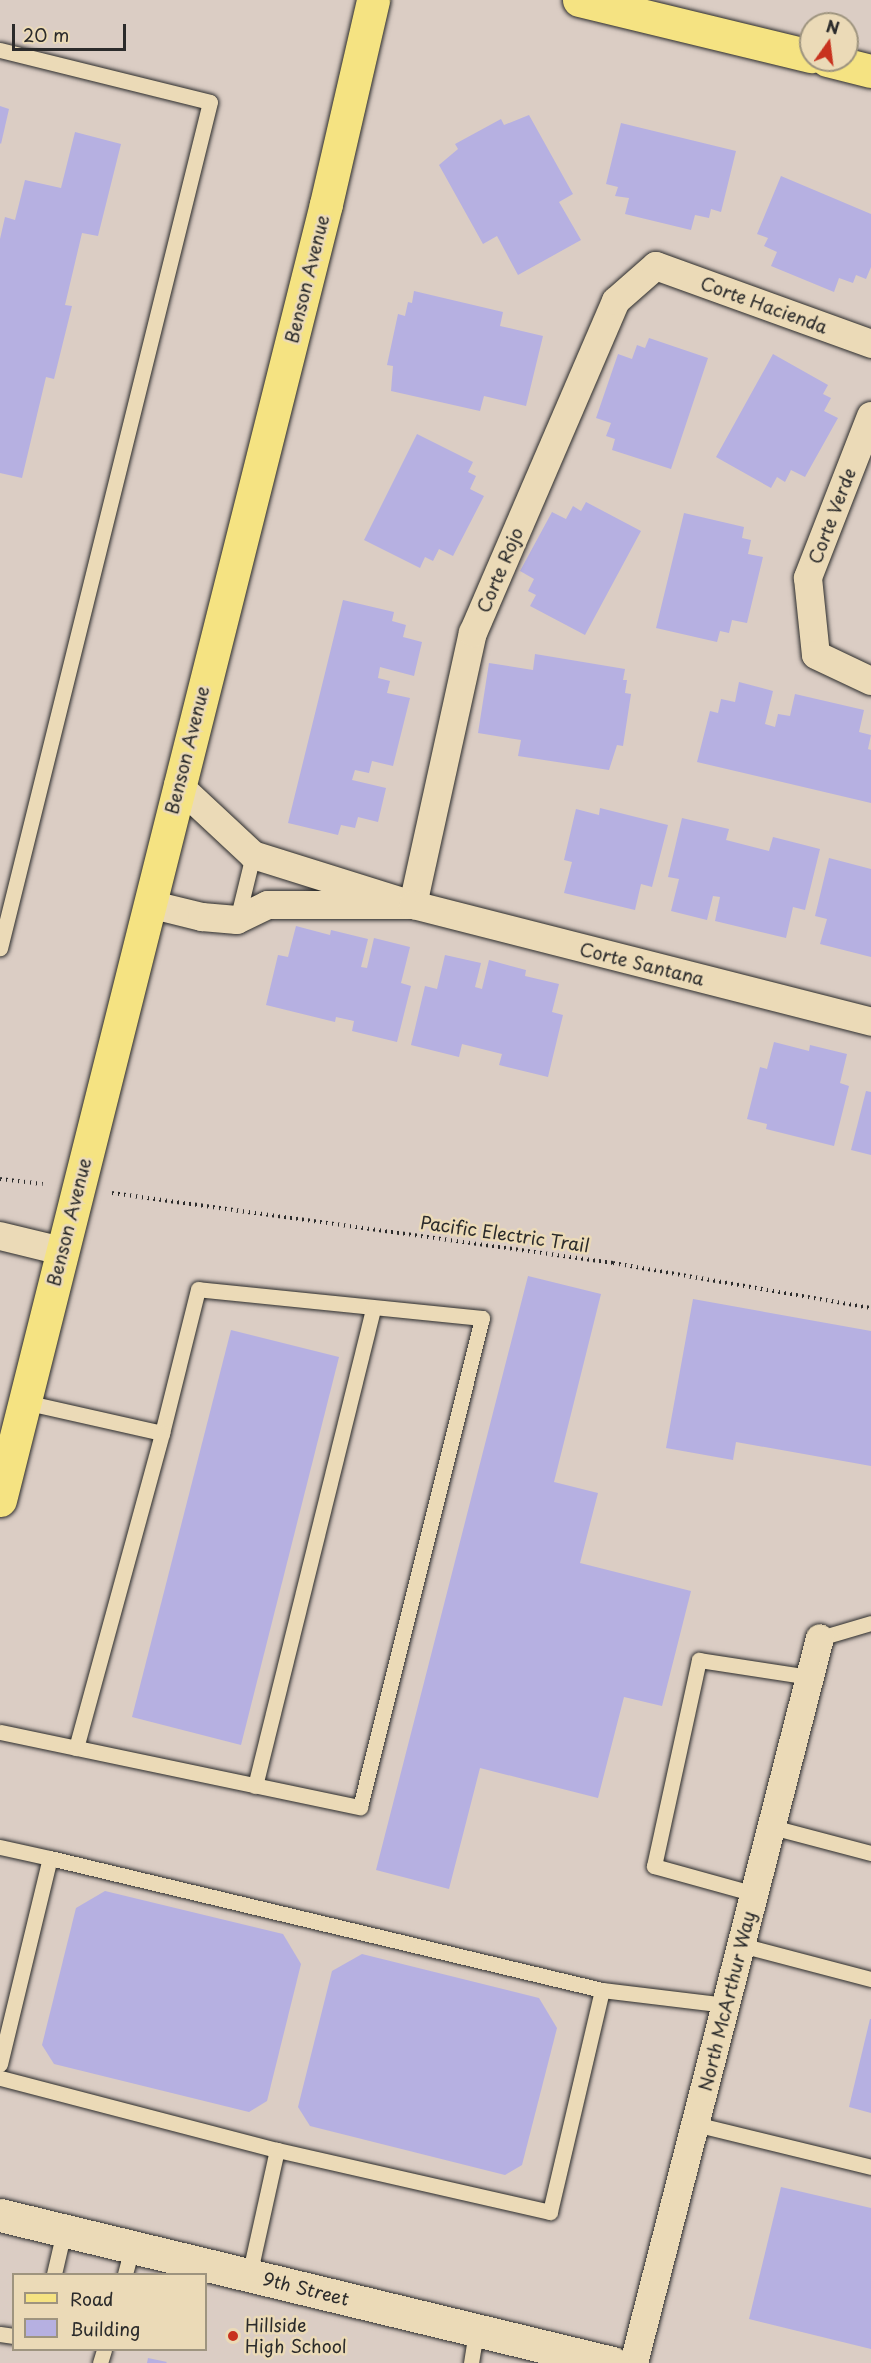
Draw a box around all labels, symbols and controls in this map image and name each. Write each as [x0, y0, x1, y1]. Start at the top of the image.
scale bar [15, 12, 129, 50]
north arrow [799, 12, 859, 72]
text: N [824, 13, 842, 40]
text: 20 m [23, 21, 69, 48]
street label: Benson Avenue [281, 214, 333, 344]
street label: Corte Hacienda [697, 272, 831, 338]
street label: Corte Verde [804, 464, 860, 568]
street label: Corte Rojo [472, 524, 528, 616]
street label: Benson Avenue [161, 685, 213, 815]
street label: Corte Santana [577, 938, 707, 990]
street label: Benson Avenue [43, 1157, 95, 1287]
street label: Pacific Electric Trail [418, 1211, 592, 1257]
street label: North McArthur Way [694, 1908, 760, 2094]
street label: 9th Street [261, 2268, 351, 2310]
legend [12, 2273, 207, 2351]
text: Road [70, 2285, 114, 2312]
text: Building [70, 2315, 140, 2342]
place label: Hillside High School [245, 2315, 348, 2358]
marker: Hillside High School [226, 2329, 240, 2343]

